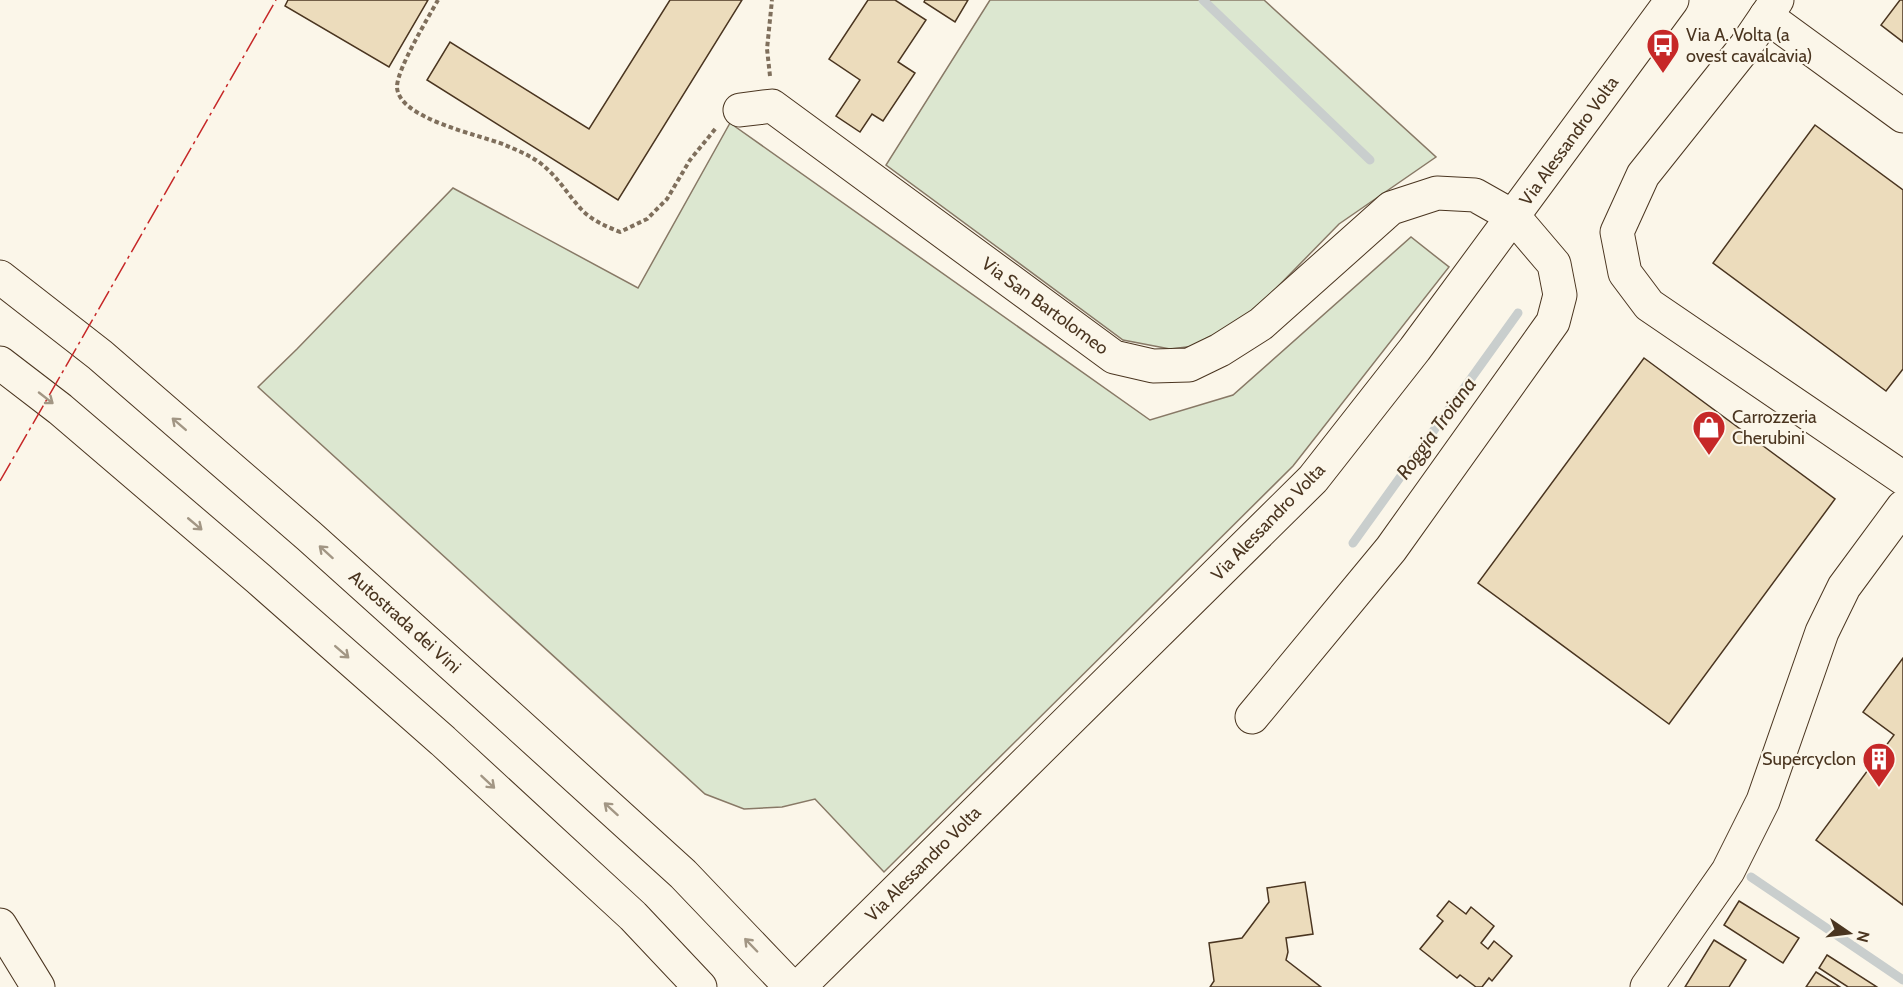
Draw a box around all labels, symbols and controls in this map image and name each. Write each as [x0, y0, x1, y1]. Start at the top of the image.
place label: Via A. Volta (a ovest cavalcavia) [1686, 24, 1813, 67]
bus stop icon: Via A. Volta (a ovest cavalcavia) [1645, 27, 1681, 74]
street label: Via Alessandro Volta [1515, 72, 1623, 210]
street label: Via San Bartolomeo [977, 253, 1113, 359]
water label: Roggia Troiana [1391, 372, 1481, 484]
one-way arrow [38, 392, 54, 405]
place label: Carrozzeria Cherubini [1732, 406, 1817, 449]
shop icon: Carrozzeria Cherubini [1691, 409, 1727, 456]
one-way arrow [171, 417, 187, 430]
street label: Via Alessandro Volta [1207, 459, 1330, 585]
one-way arrow [187, 517, 202, 531]
one-way arrow [319, 545, 334, 559]
street label: Autostrada dei Vini [344, 566, 466, 678]
one-way arrow [334, 645, 349, 659]
building icon: Supercyclon [1861, 741, 1897, 788]
place label: Supercyclon [1762, 748, 1856, 770]
one-way arrow [480, 775, 495, 789]
street label: Via Alessandro Volta [861, 801, 986, 926]
one-way arrow [604, 802, 619, 816]
north arrow [1819, 903, 1879, 963]
text: N [1852, 929, 1874, 944]
one-way arrow [743, 937, 758, 952]

